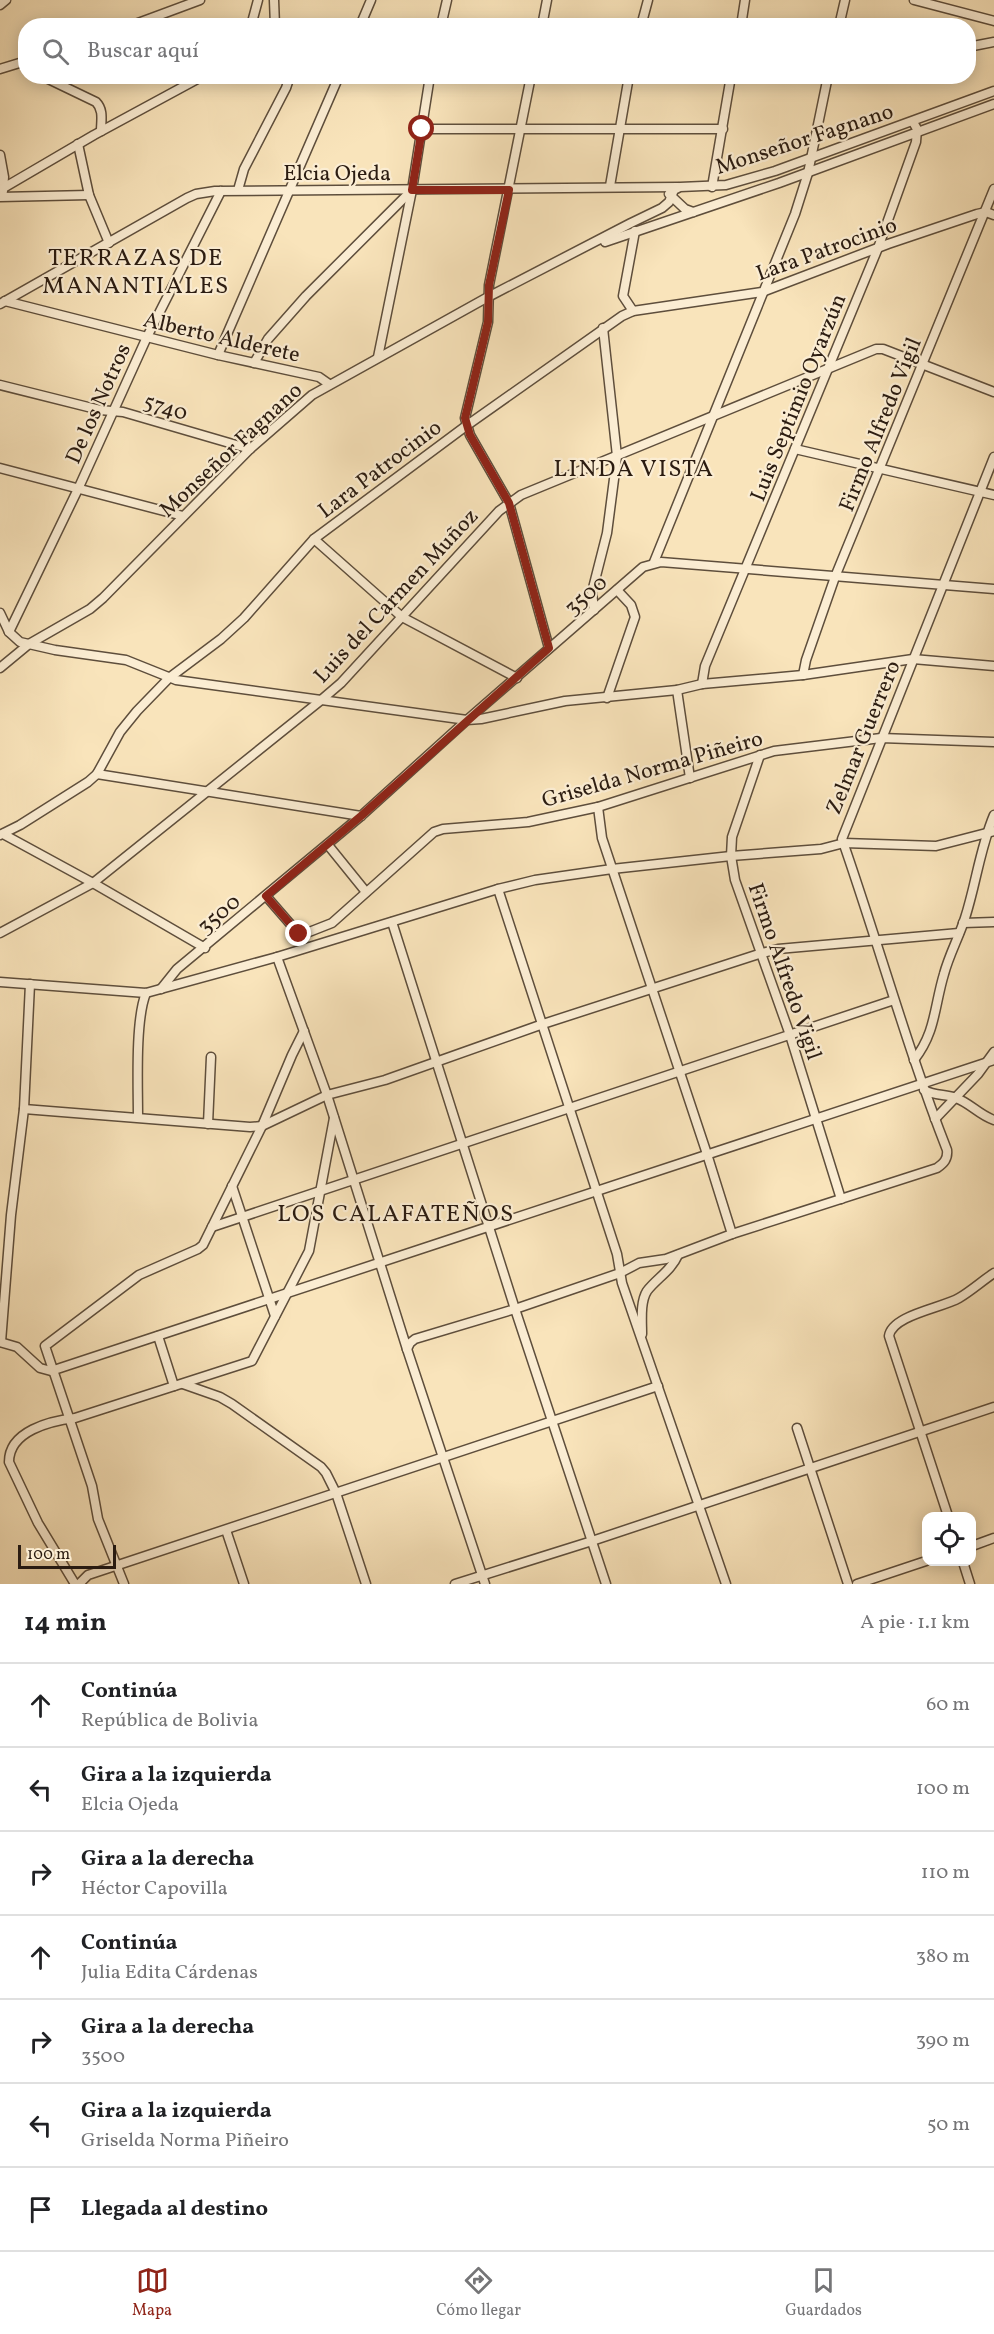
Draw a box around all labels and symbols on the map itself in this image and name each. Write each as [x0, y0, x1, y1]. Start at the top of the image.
street label: Monseñor Fagnano [712, 97, 898, 184]
route start [408, 115, 434, 141]
street label: Elcia Ojeda [283, 159, 391, 190]
street label: Lara Patrocinio [752, 211, 902, 290]
district label: TERRAZAS DE MANANTIALES [42, 242, 230, 304]
street label: Luis Septimio Oyarzún [743, 289, 855, 506]
street label: Alberto Alderete [140, 305, 303, 372]
street label: Firmo Alfredo Vigil [832, 333, 930, 517]
street label: De los Notros [59, 339, 140, 469]
street label: Monseñor Fagnano [153, 376, 310, 525]
street label: 5740 [139, 387, 191, 430]
street label: Lara Patrocinio [312, 413, 449, 527]
district label: LINDA VISTA [554, 453, 714, 487]
street label: Luis del Carmen Muñoz [307, 502, 486, 691]
street label: 3500 [558, 568, 615, 623]
street label: Zelmar Guerrero [819, 656, 909, 820]
street label: Griselda Norma Piñeiro [538, 724, 767, 817]
street label: Firmo Alfredo Vigil [739, 879, 828, 1064]
street label: 3500 [191, 888, 248, 942]
route end [285, 920, 311, 946]
district label: LOS CALAFATEÑOS [277, 1198, 515, 1232]
scale bar [18, 1542, 116, 1570]

